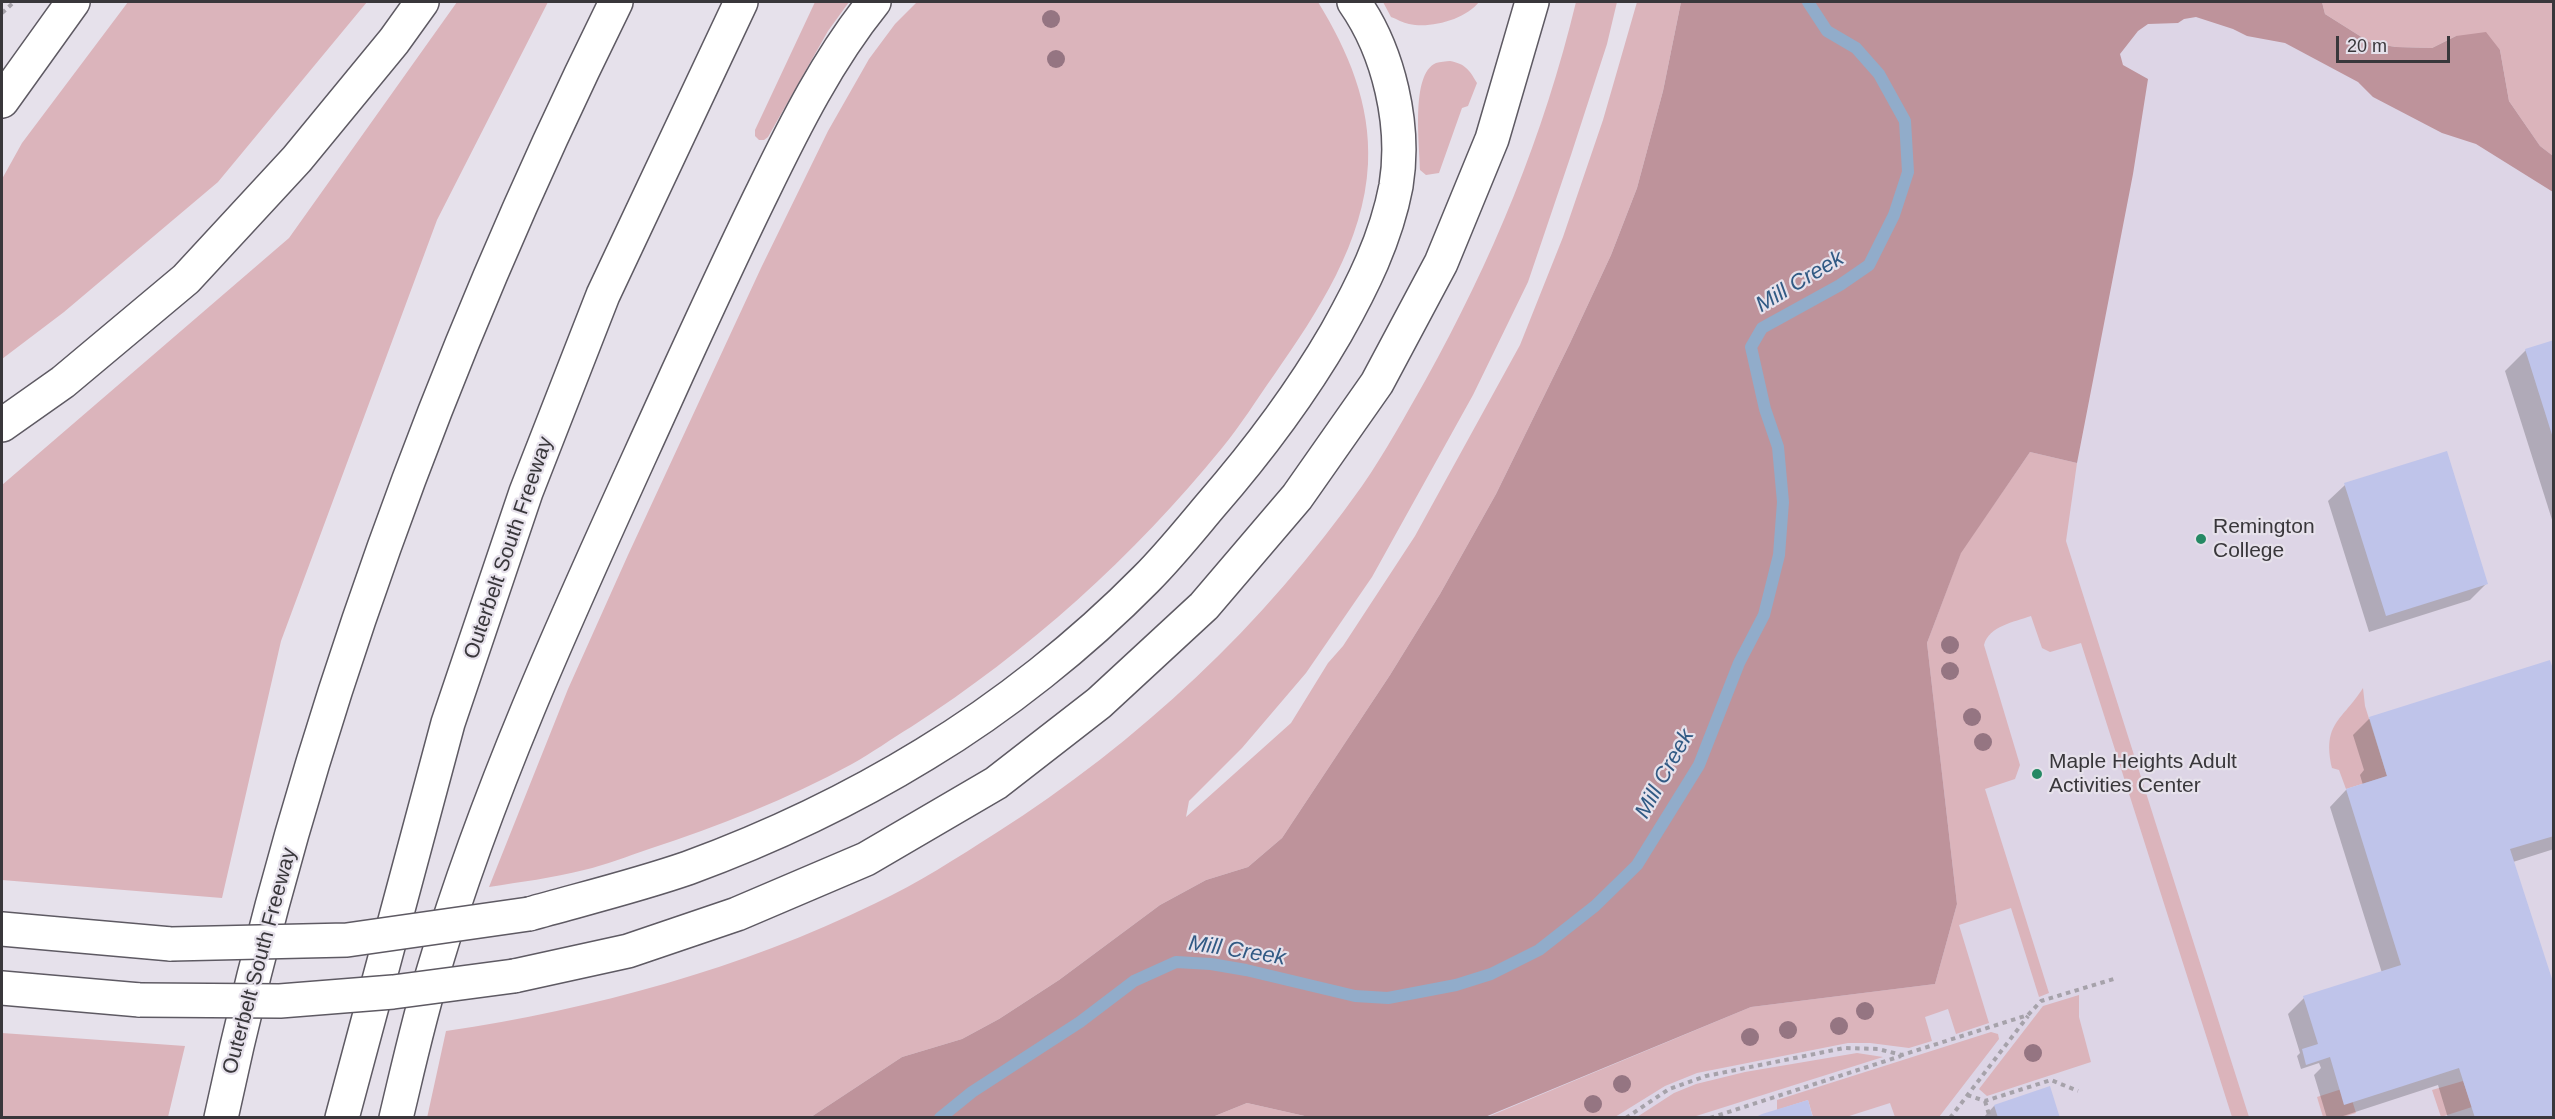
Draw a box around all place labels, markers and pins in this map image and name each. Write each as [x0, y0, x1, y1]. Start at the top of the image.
place label: Remington College [2213, 514, 2315, 564]
marker: Remington College [2194, 532, 2208, 546]
place label: Maple Heights Adult Activities Center [2049, 749, 2237, 799]
marker: Maple Heights Adult Activities Center [2030, 767, 2044, 781]

